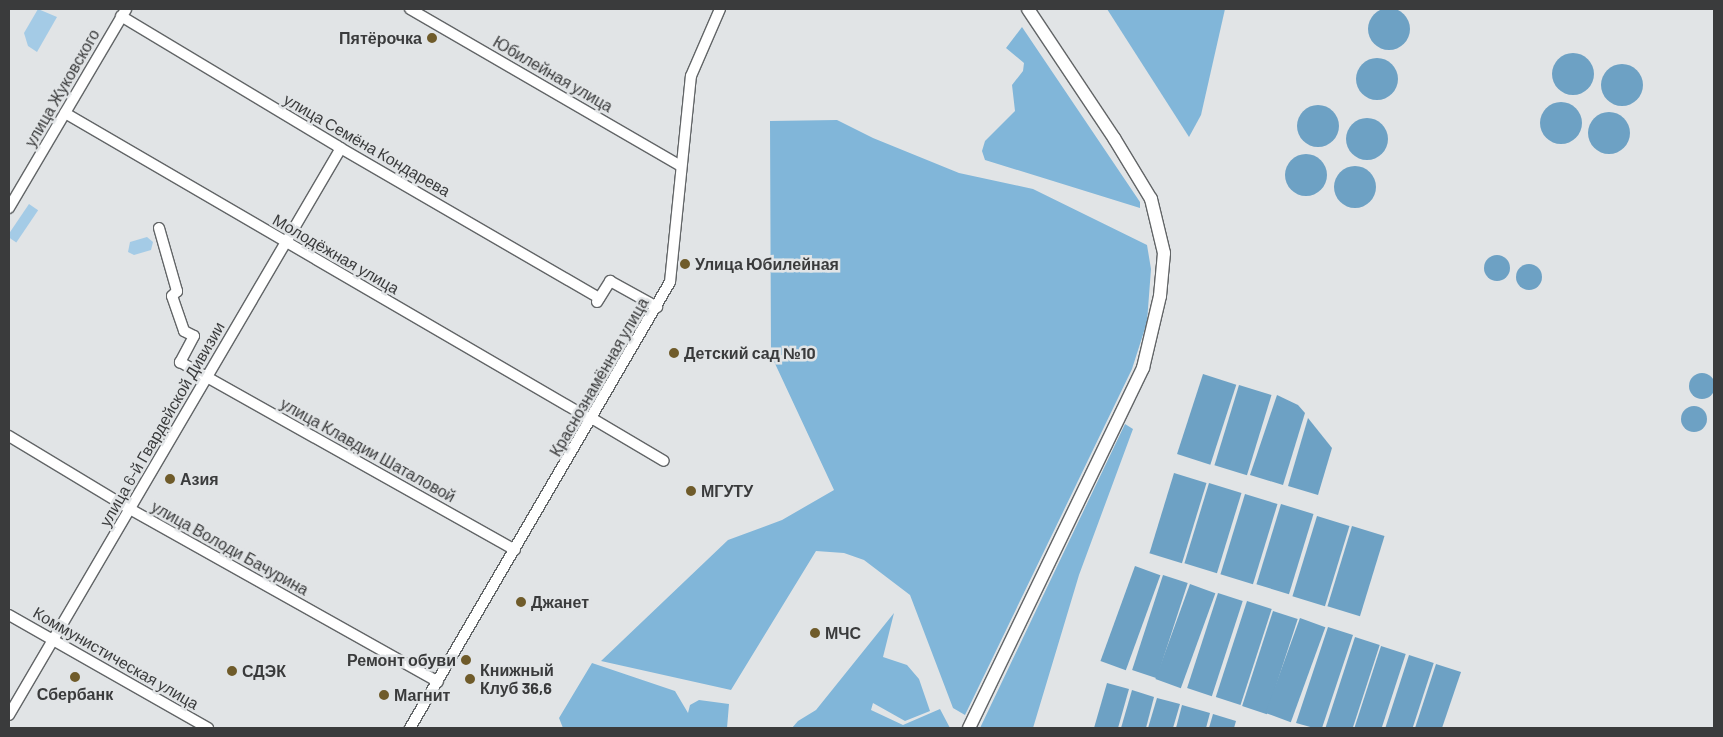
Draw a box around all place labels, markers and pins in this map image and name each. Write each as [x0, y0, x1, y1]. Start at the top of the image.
place label: Пятёрочка [339, 28, 422, 48]
marker: Пятёрочка [426, 32, 438, 44]
place label: Улица Юбилейная [695, 254, 839, 274]
marker: Улица Юбилейная [679, 258, 691, 270]
place label: Детский сад №10 [684, 343, 816, 363]
marker: Детский сад №10 [668, 347, 680, 359]
place label: Азия [180, 469, 219, 489]
marker: Азия [164, 473, 176, 485]
place label: МГУТУ [701, 481, 753, 501]
marker: МГУТУ [685, 485, 697, 497]
place label: Джанет [531, 592, 589, 612]
marker: Джанет [515, 596, 527, 608]
place label: МЧС [825, 623, 861, 643]
marker: МЧС [809, 627, 821, 639]
place label: Ремонт обуви [347, 650, 456, 670]
marker: Ремонт обуви [460, 654, 472, 666]
place label: Книжный Клуб 36,6 [480, 660, 554, 698]
place label: СДЭК [242, 661, 286, 681]
marker: СДЭК [226, 665, 238, 677]
marker: Сбербанк [69, 671, 81, 683]
marker: Книжный Клуб 36,6 [464, 673, 476, 685]
place label: Сбербанк [37, 684, 113, 704]
place label: Магнит [394, 685, 450, 705]
marker: Магнит [378, 689, 390, 701]

